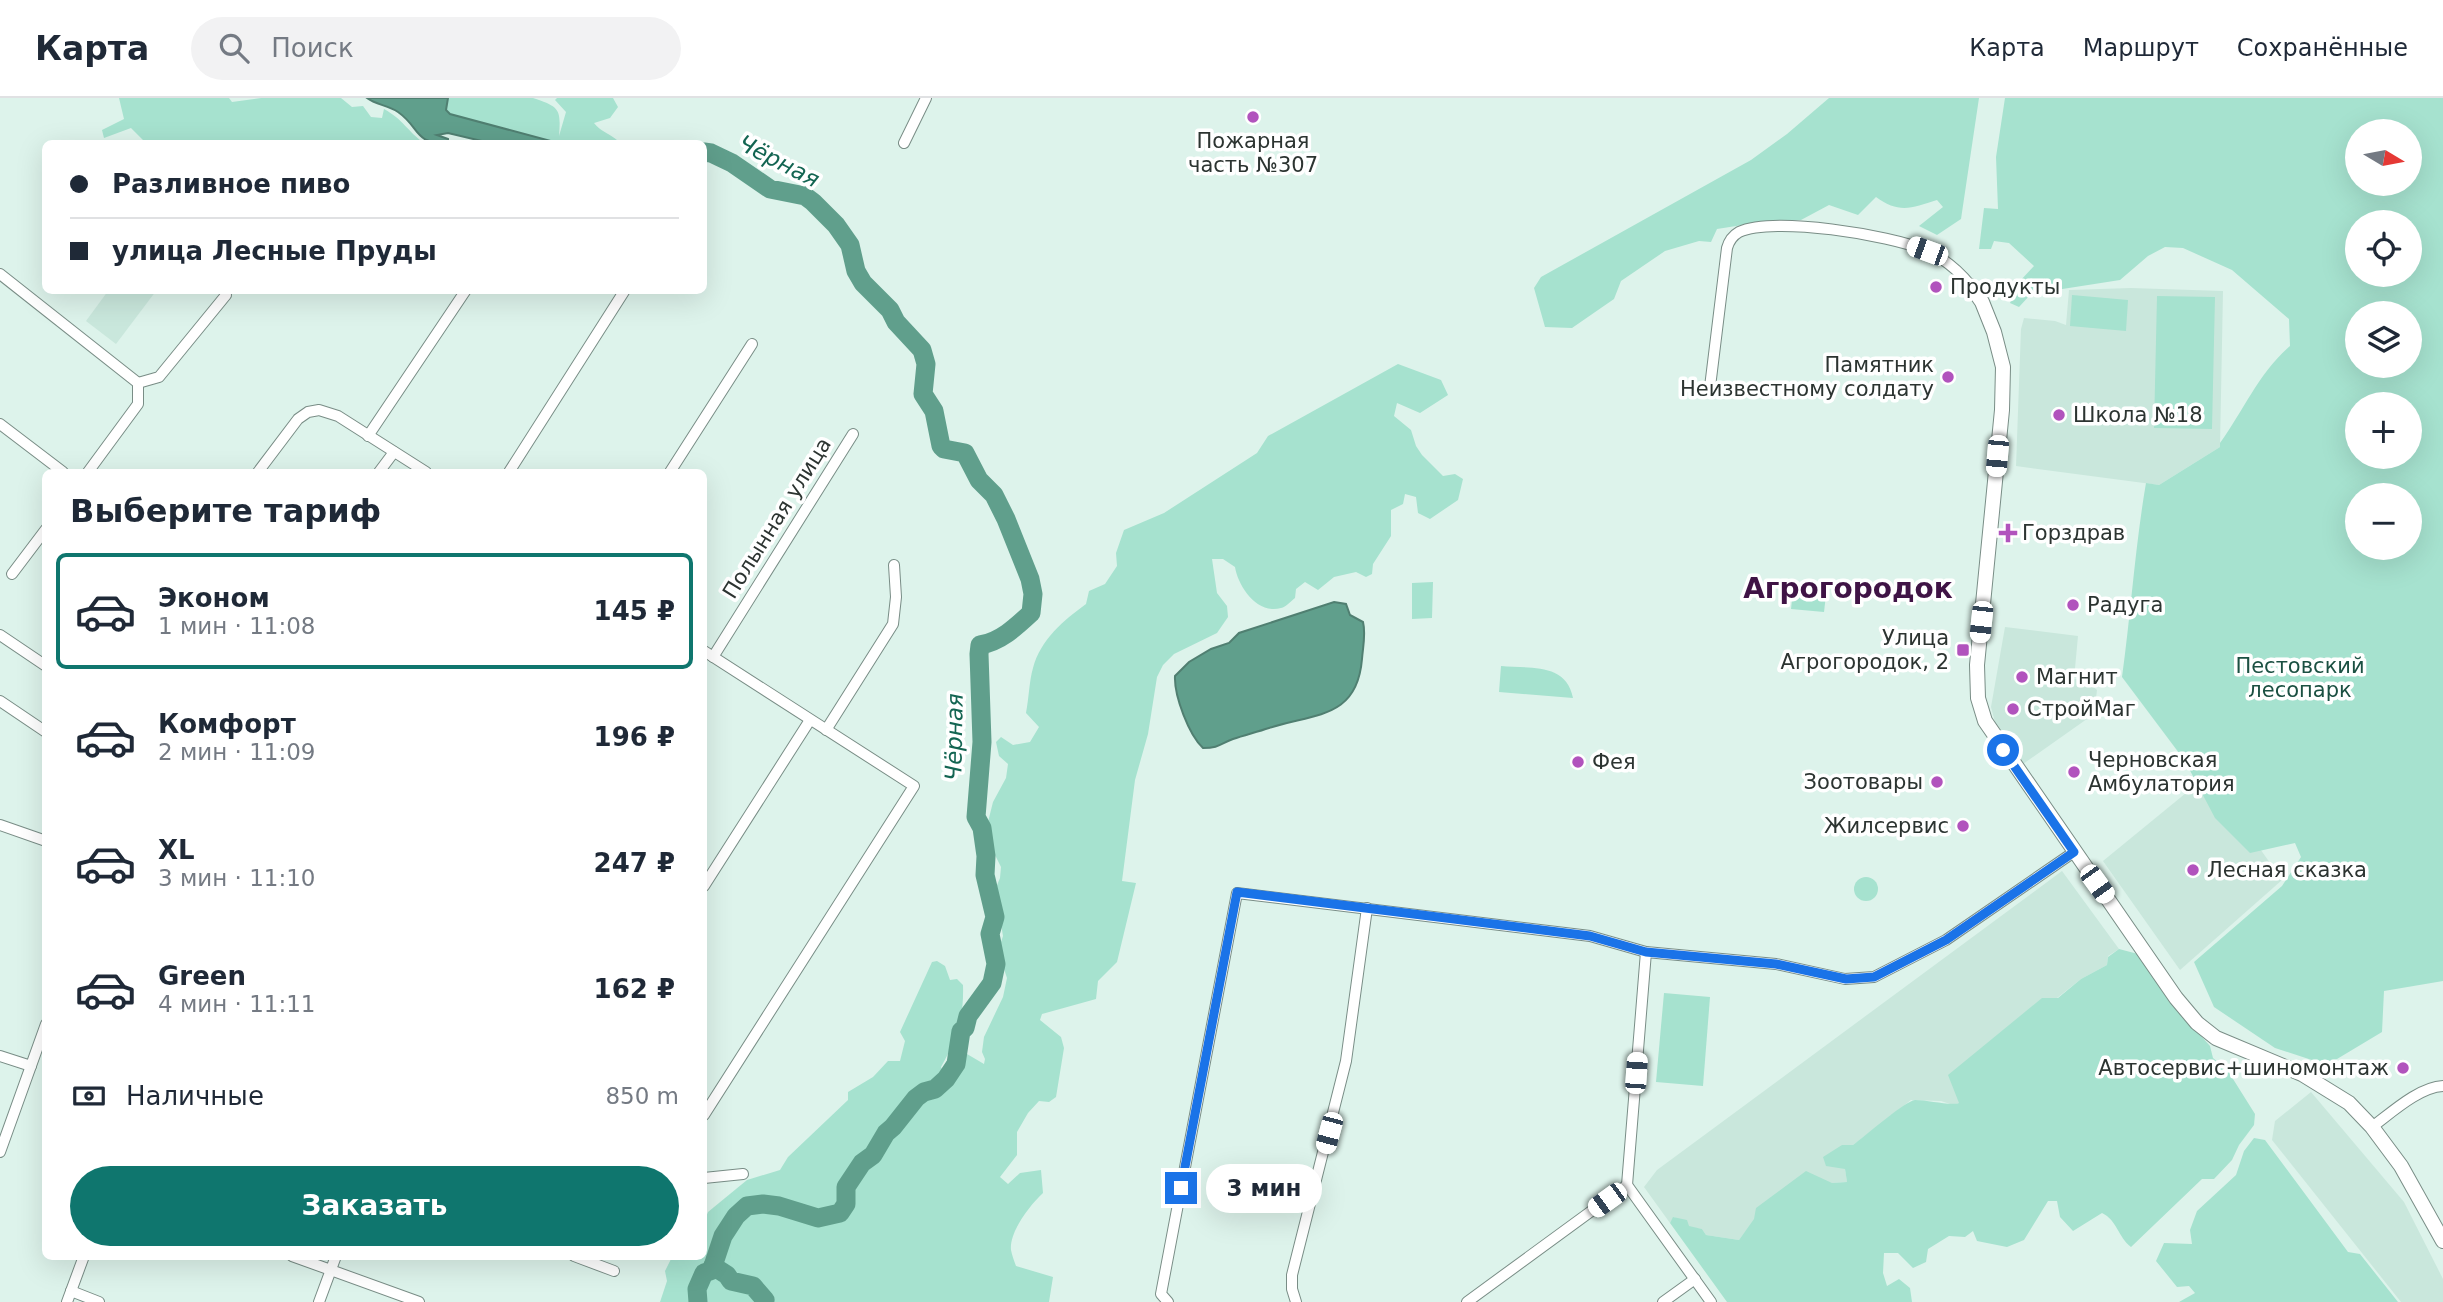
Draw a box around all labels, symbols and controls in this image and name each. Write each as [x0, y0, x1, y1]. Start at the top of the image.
search box [191, 17, 681, 80]
text: Карта [35, 29, 149, 68]
icon: search [215, 29, 253, 67]
text: Поиск [271, 33, 354, 63]
text: Карта [1969, 34, 2045, 62]
text: Маршрут [2083, 34, 2199, 62]
text: Сохранённые [2237, 34, 2408, 62]
marker: Пожарная часть №307 [1245, 109, 1261, 125]
north arrow [2345, 119, 2422, 196]
map controls [2345, 119, 2422, 560]
place label: Пожарная часть №307 [1188, 129, 1318, 177]
water label: Чёрная [734, 130, 824, 193]
text: Разливное пиво [112, 169, 350, 199]
button: locate [2345, 210, 2422, 287]
car [1904, 234, 1951, 268]
text: улица Лесные Пруды [112, 236, 437, 266]
place label: Продукты [1950, 275, 2060, 299]
marker: Продукты [1928, 279, 1944, 295]
button: layers [2345, 301, 2422, 378]
place label: Памятник Неизвестному солдату [1680, 353, 1934, 401]
marker: Памятник Неизвестному солдату [1940, 369, 1956, 385]
button: + [2345, 392, 2422, 469]
place label: Школа №18 [2073, 403, 2203, 427]
marker: Школа №18 [2051, 407, 2067, 423]
street label: Полынная улица [718, 433, 836, 603]
car [1985, 434, 2010, 478]
button: − [2345, 483, 2422, 560]
text: Выберите тариф [70, 492, 381, 530]
place label: Горздрав [2022, 521, 2125, 545]
marker: Горздрав [2000, 525, 2016, 541]
district label: Агрогородок [1743, 572, 1953, 605]
icon: car [74, 580, 137, 643]
text: Эконом [158, 583, 270, 613]
place label: Радуга [2087, 593, 2163, 617]
text: 145 ₽ [594, 596, 675, 626]
marker: Радуга [2065, 597, 2081, 613]
car [1969, 600, 1994, 644]
text: 1 мин · 11:08 [158, 613, 316, 639]
place label: Улица Агрогородок, 2 [1781, 626, 1949, 674]
marker: Улица Агрогородок, 2 [1955, 642, 1971, 658]
park label: Пестовский лесопарк [2235, 654, 2365, 702]
place label: Магнит [2036, 665, 2118, 689]
marker: Магнит [2014, 669, 2030, 685]
water label: Чёрная [940, 693, 968, 781]
place label: СтройМаг [2027, 697, 2136, 721]
marker: СтройМаг [2005, 701, 2021, 717]
icon: car [74, 706, 137, 769]
text: Комфорт [158, 709, 296, 739]
text: 196 ₽ [594, 722, 675, 752]
route start [1987, 734, 2019, 766]
text: 2 мин · 11:09 [158, 739, 316, 765]
place label: Черновская Амбулатория [2088, 748, 2235, 796]
place label: Фея [1592, 750, 1636, 774]
marker: Фея [1570, 754, 1586, 770]
marker: Черновская Амбулатория [2066, 764, 2082, 780]
place label: Зоотовары [1804, 770, 1923, 794]
marker: Зоотовары [1929, 774, 1945, 790]
place label: Жилсервис [1824, 814, 1949, 838]
marker: Жилсервис [1955, 818, 1971, 834]
icon: car [74, 832, 137, 895]
text: XL [158, 835, 195, 865]
text: 247 ₽ [594, 848, 675, 878]
place label: Лесная сказка [2207, 858, 2367, 882]
car [2077, 861, 2118, 907]
marker: Лесная сказка [2185, 862, 2201, 878]
text: 3 мин · 11:10 [158, 865, 316, 891]
icon: car [74, 958, 137, 1021]
text: Green [158, 961, 246, 991]
text: 162 ₽ [594, 974, 675, 1004]
text: 4 мин · 11:11 [158, 991, 316, 1017]
car [1625, 1051, 1648, 1095]
place label: Автосервис+шиномонтаж [2098, 1056, 2389, 1080]
marker: Автосервис+шиномонтаж [2395, 1060, 2411, 1076]
icon: cash [70, 1077, 108, 1115]
text: Наличные [126, 1081, 264, 1111]
text: 850 m [605, 1083, 679, 1109]
car [1314, 1110, 1345, 1156]
callout: 3 мин [1206, 1164, 1321, 1212]
button: Заказать [70, 1166, 679, 1246]
route end [1165, 1172, 1197, 1204]
text: 3 мин [1227, 1175, 1301, 1201]
car [1584, 1179, 1631, 1221]

